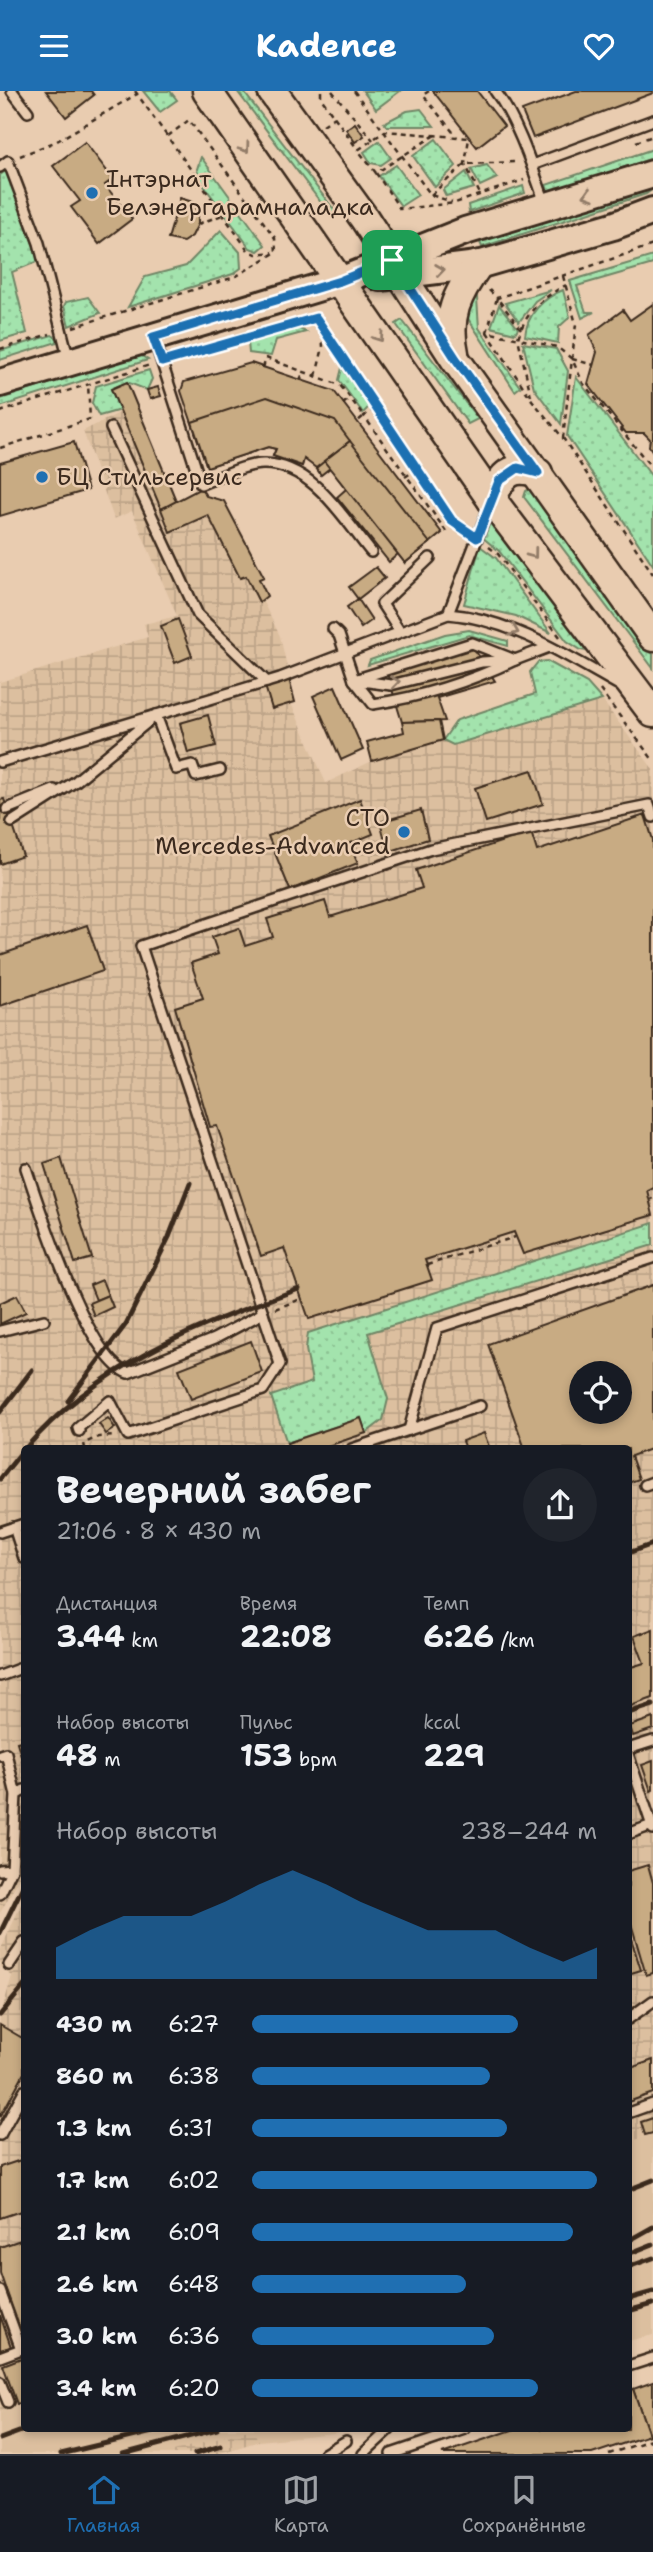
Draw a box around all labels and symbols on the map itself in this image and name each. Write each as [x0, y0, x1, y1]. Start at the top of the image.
one-way arrow [237, 140, 250, 153]
place label: Інтэрнат Белэнергарамналадка [106, 163, 374, 223]
marker: Інтэрнат Белэнергарамналадка [84, 185, 100, 201]
one-way arrow [582, 187, 594, 202]
pin [362, 230, 422, 290]
one-way arrow [434, 263, 446, 278]
one-way arrow [371, 329, 383, 342]
place label: БЦ Стильсервис [56, 461, 243, 493]
marker: БЦ Стильсервис [34, 469, 50, 485]
one-way arrow [525, 546, 538, 559]
one-way arrow [507, 622, 519, 636]
one-way arrow [389, 675, 401, 690]
place label: СТО Mercedes-Advanced [155, 802, 390, 862]
marker: СТО Mercedes-Advanced [396, 824, 412, 840]

